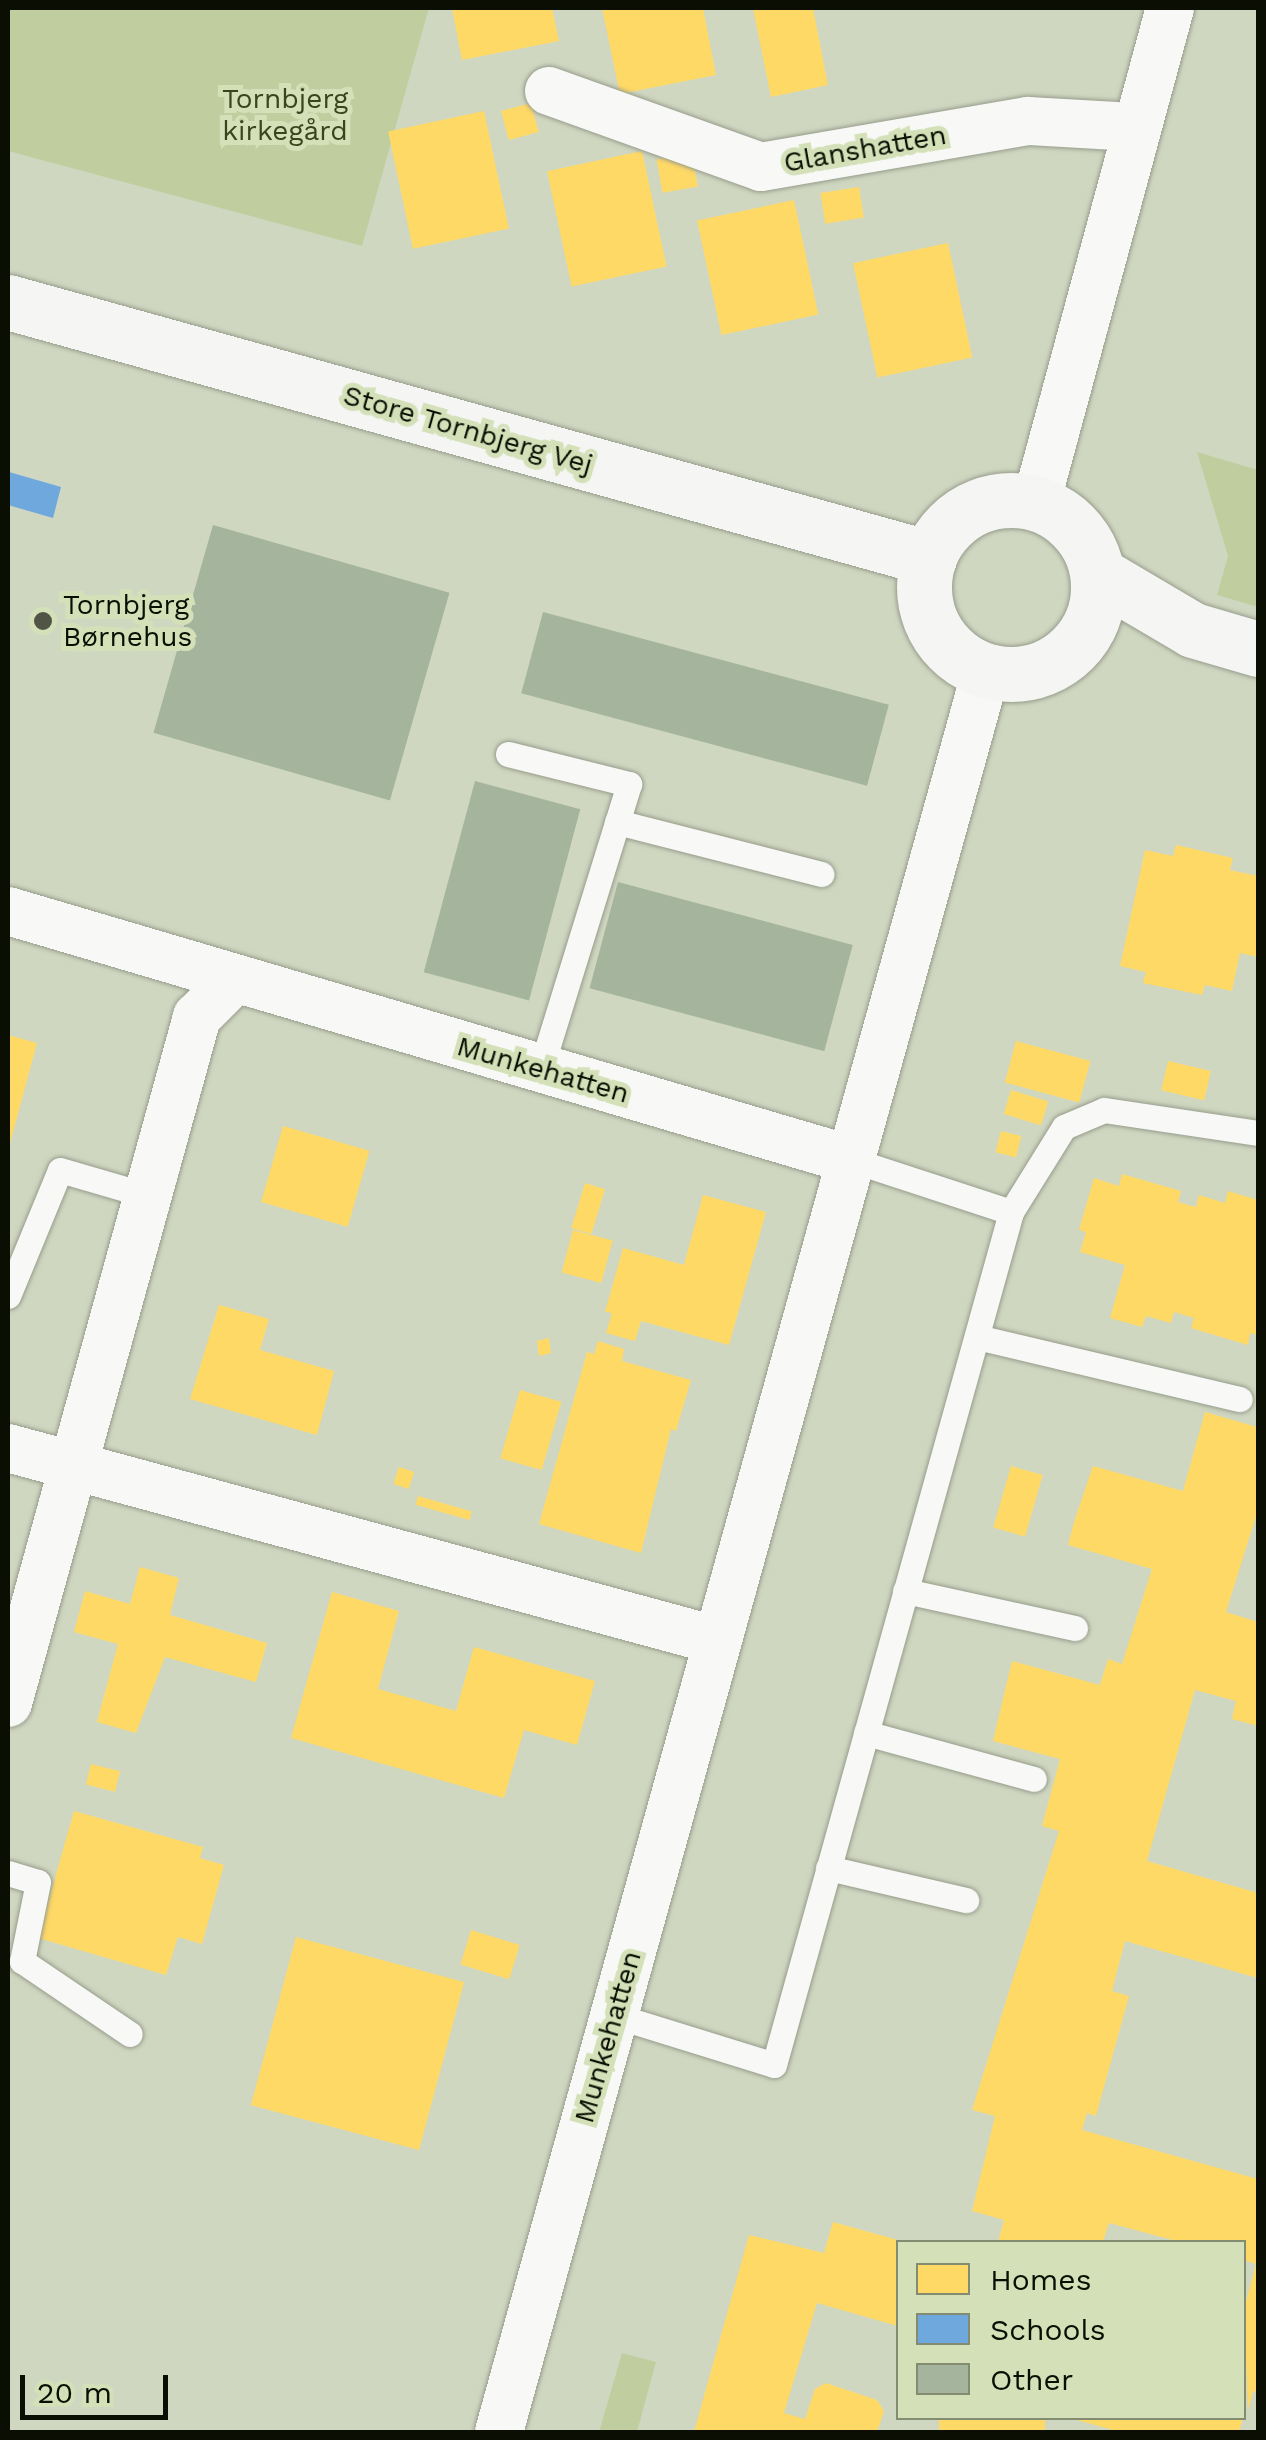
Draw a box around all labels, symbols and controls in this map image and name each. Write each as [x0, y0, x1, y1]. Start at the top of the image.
park label: Tornbjerg kirkegård [222, 82, 348, 148]
street label: Glanshatten [781, 118, 949, 180]
street label: Store Tornbjerg Vej [339, 378, 597, 482]
place label: Tornbjerg Børnehus [63, 588, 192, 654]
marker: Tornbjerg Børnehus [32, 610, 54, 632]
street label: Munkehatten [453, 1029, 633, 1111]
street label: Munkehatten [567, 1947, 649, 2127]
legend [896, 2240, 1246, 2420]
text: Homes [990, 2262, 1092, 2297]
text: Schools [990, 2312, 1106, 2347]
scale bar [25, 2355, 172, 2417]
text: Other [990, 2362, 1073, 2397]
text: 20 m [37, 2375, 112, 2410]

